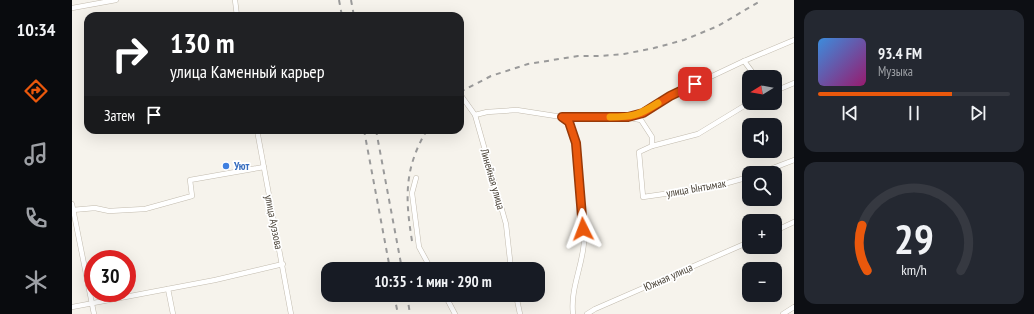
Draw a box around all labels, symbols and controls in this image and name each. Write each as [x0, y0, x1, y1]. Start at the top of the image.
text: 10:34 [17, 18, 55, 41]
text: 130 m [170, 24, 234, 61]
icon: right [104, 28, 156, 80]
text: 93.4 FM [878, 44, 922, 63]
text: улица Каменный карьер [170, 60, 325, 83]
text: Музыка [878, 63, 913, 80]
pin [678, 67, 712, 101]
north arrow [742, 70, 782, 110]
map controls [742, 70, 782, 302]
icon: arrive [684, 73, 706, 95]
icon: directions [22, 77, 50, 105]
icon: previous [839, 102, 861, 124]
icon: pause [903, 102, 925, 124]
icon: next [967, 102, 989, 124]
icon: arrive [143, 104, 165, 126]
text: Затем [104, 106, 135, 125]
button: sound [742, 118, 782, 158]
icon: music [22, 140, 50, 168]
street label: Линейная улица [477, 146, 508, 211]
place label: Уют [233, 159, 250, 173]
marker: Уют [221, 161, 231, 171]
button: search [742, 166, 782, 206]
street label: улица Ынтымак [665, 176, 728, 200]
street label: улица Ауэзова [262, 194, 286, 250]
icon: phone [22, 204, 50, 232]
position arrow [562, 208, 604, 250]
text: 29 [894, 212, 934, 265]
button: + [742, 214, 782, 254]
speed limit sign: 30 [84, 250, 136, 302]
street label: Южная улица [641, 260, 695, 294]
text: km/h [901, 260, 927, 279]
button: − [742, 262, 782, 302]
icon: climate [22, 268, 50, 296]
text: 10:35 · 1 мин · 290 m [374, 272, 492, 291]

